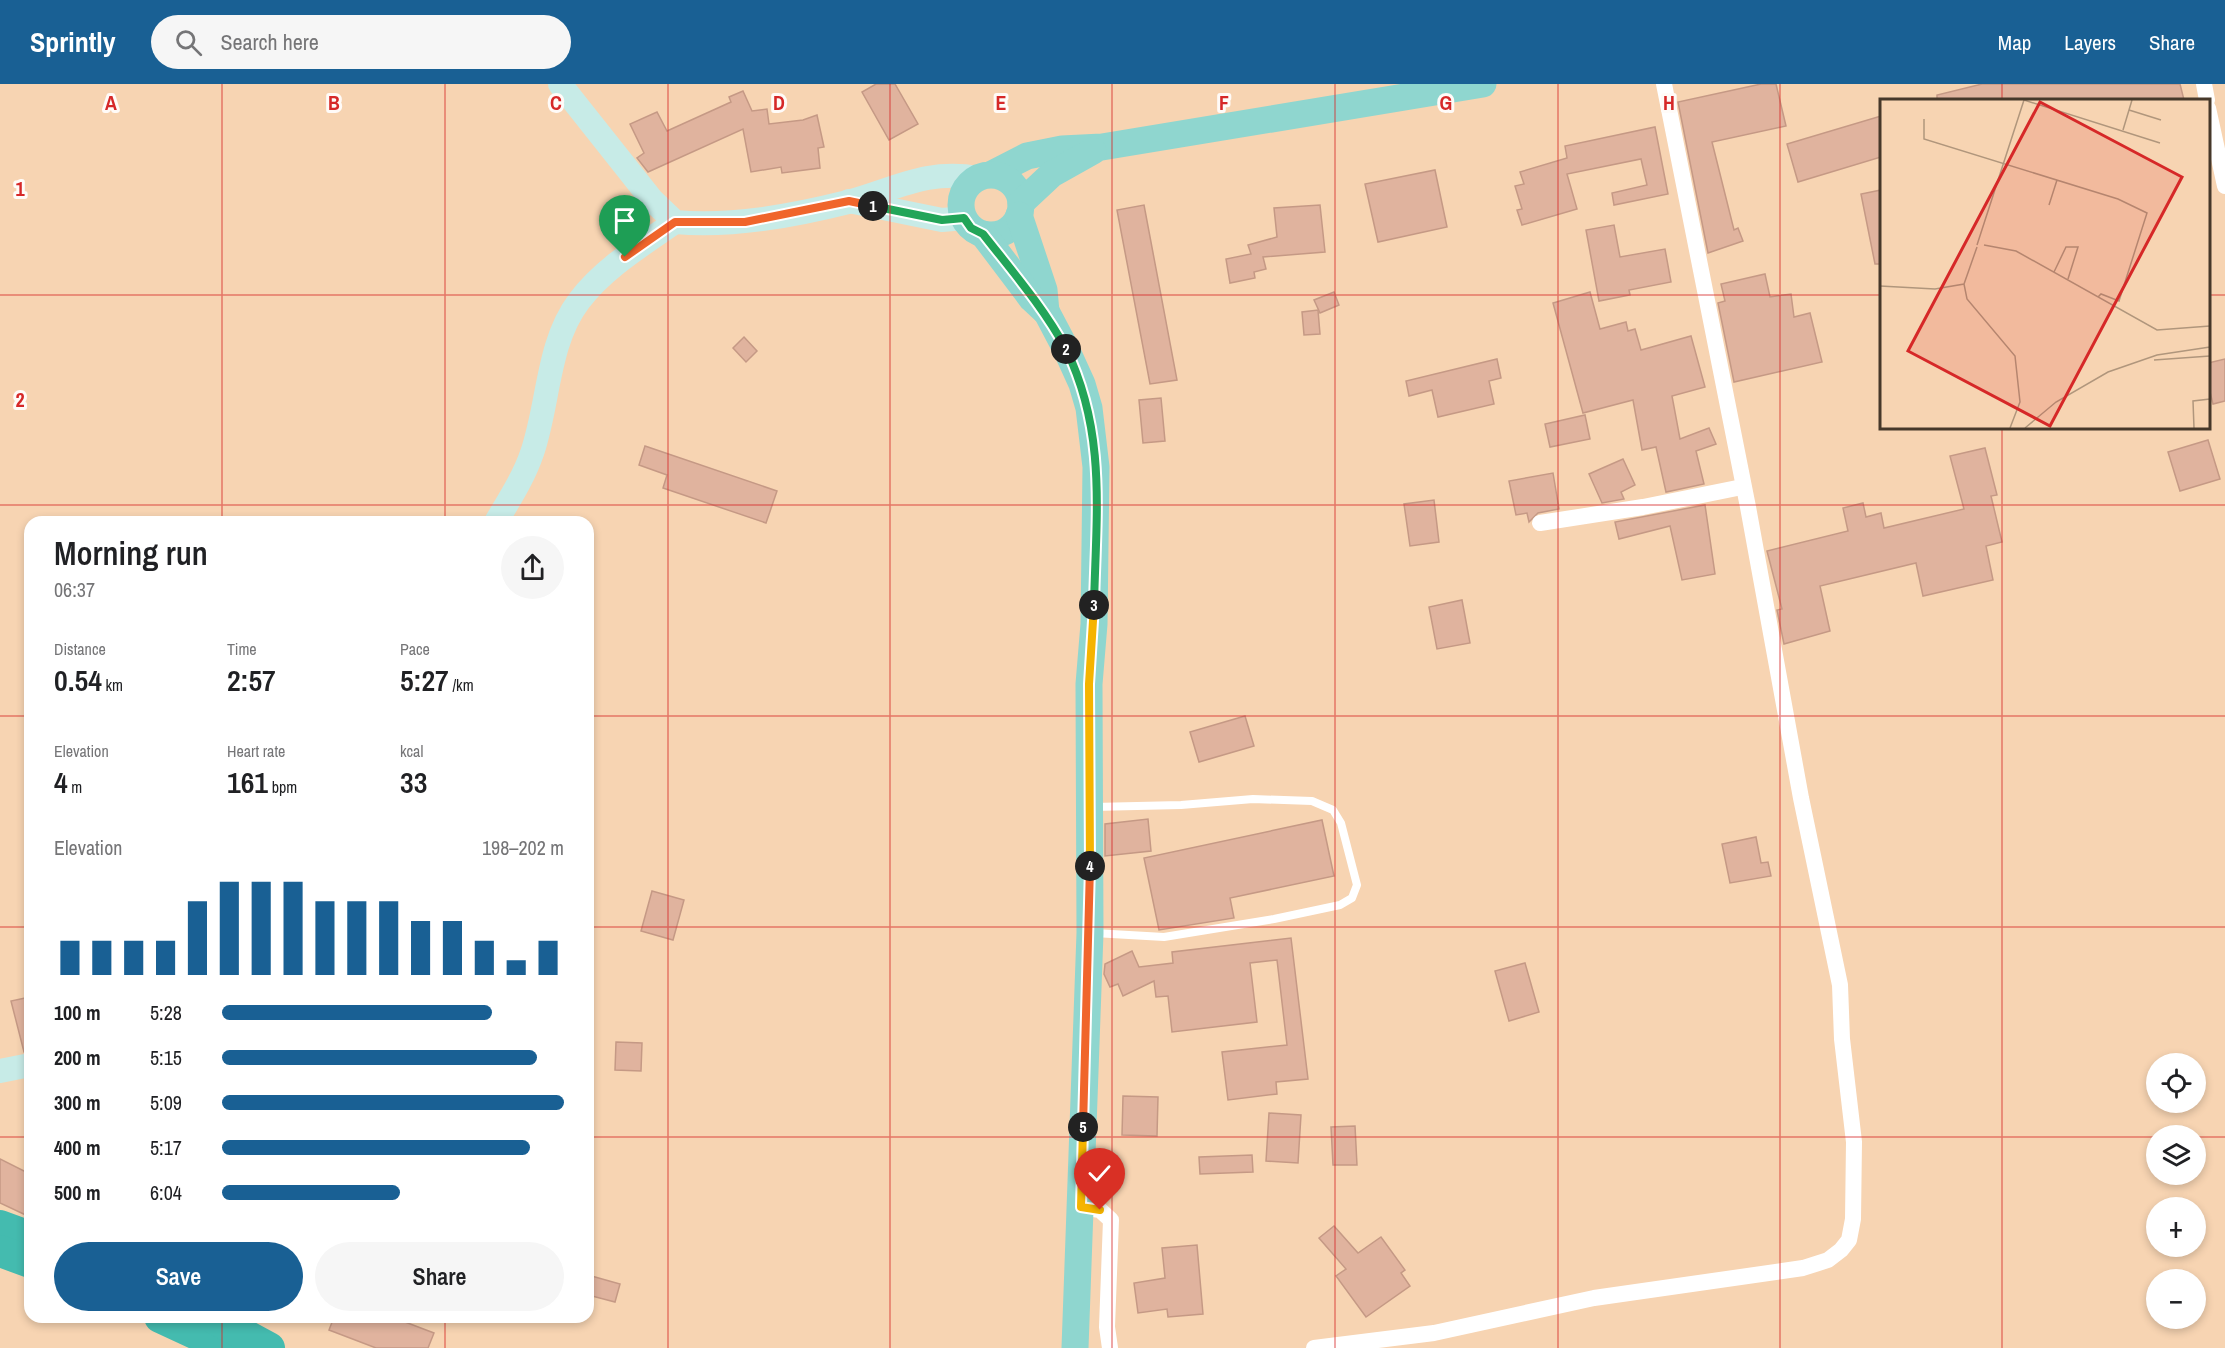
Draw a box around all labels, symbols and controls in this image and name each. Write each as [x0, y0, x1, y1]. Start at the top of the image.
search box [151, 15, 571, 69]
text: Sprintly [30, 23, 115, 61]
icon: search [172, 26, 205, 59]
text: Search here [220, 27, 319, 57]
text: Map [1998, 28, 2031, 57]
text: Layers [2064, 28, 2116, 57]
text: Share [2149, 28, 2195, 57]
text: A [105, 89, 117, 116]
text: B [328, 89, 340, 116]
text: C [550, 89, 562, 116]
text: D [773, 89, 785, 116]
text: E [996, 89, 1007, 116]
text: F [1219, 89, 1229, 116]
text: G [1440, 89, 1452, 116]
text: H [1663, 89, 1675, 116]
inset map [1880, 99, 2210, 429]
text: 1 [15, 175, 25, 202]
pin: 1 [858, 191, 888, 221]
pin [599, 195, 650, 257]
text: 1 [869, 195, 877, 217]
icon: arrive [608, 204, 641, 237]
pin: 2 [1051, 334, 1081, 364]
text: 2 [1062, 338, 1070, 360]
text: 2 [15, 386, 25, 413]
text: Morning run [54, 531, 208, 575]
button: share [501, 536, 564, 599]
text: 06:37 [54, 576, 95, 603]
pin: 3 [1079, 590, 1109, 620]
text: 3 [1090, 594, 1098, 616]
text: Distance [54, 638, 106, 660]
text: Time [227, 638, 257, 660]
text: Pace [400, 638, 430, 660]
text: 0.54 [54, 660, 102, 700]
text: 2:57 [227, 660, 276, 700]
text: 5:27 [400, 660, 449, 700]
text: km [102, 674, 123, 696]
text: /km [449, 674, 474, 696]
text: Elevation [54, 740, 109, 762]
text: Heart rate [227, 740, 285, 762]
text: kcal [400, 740, 423, 762]
text: 4 [54, 762, 68, 802]
text: 161 [227, 762, 268, 802]
text: 33 [400, 762, 427, 802]
text: m [68, 776, 82, 798]
text: bpm [268, 776, 297, 798]
text: Elevation [54, 834, 122, 861]
text: 198–202 m [482, 834, 564, 861]
pin: 4 [1075, 851, 1105, 881]
text: 4 [1086, 855, 1094, 877]
text: 100 m [54, 999, 101, 1026]
text: 5:28 [150, 999, 182, 1026]
text: 200 m [54, 1044, 101, 1071]
text: 5:15 [150, 1044, 182, 1071]
map controls [2146, 1053, 2206, 1329]
button: locate [2146, 1053, 2206, 1113]
text: 300 m [54, 1089, 101, 1116]
text: 5:09 [150, 1089, 182, 1116]
pin: 5 [1068, 1112, 1098, 1142]
text: 5 [1079, 1116, 1087, 1138]
button: layers [2146, 1125, 2206, 1185]
text: 400 m [54, 1134, 101, 1161]
text: 5:17 [150, 1134, 182, 1161]
pin [1074, 1148, 1125, 1210]
icon: check [1083, 1157, 1116, 1190]
text: 500 m [54, 1179, 101, 1206]
text: 6:04 [150, 1179, 182, 1206]
button: + [2146, 1197, 2206, 1257]
button: Save [54, 1242, 303, 1311]
button: Share [315, 1242, 564, 1311]
button: − [2146, 1269, 2206, 1329]

